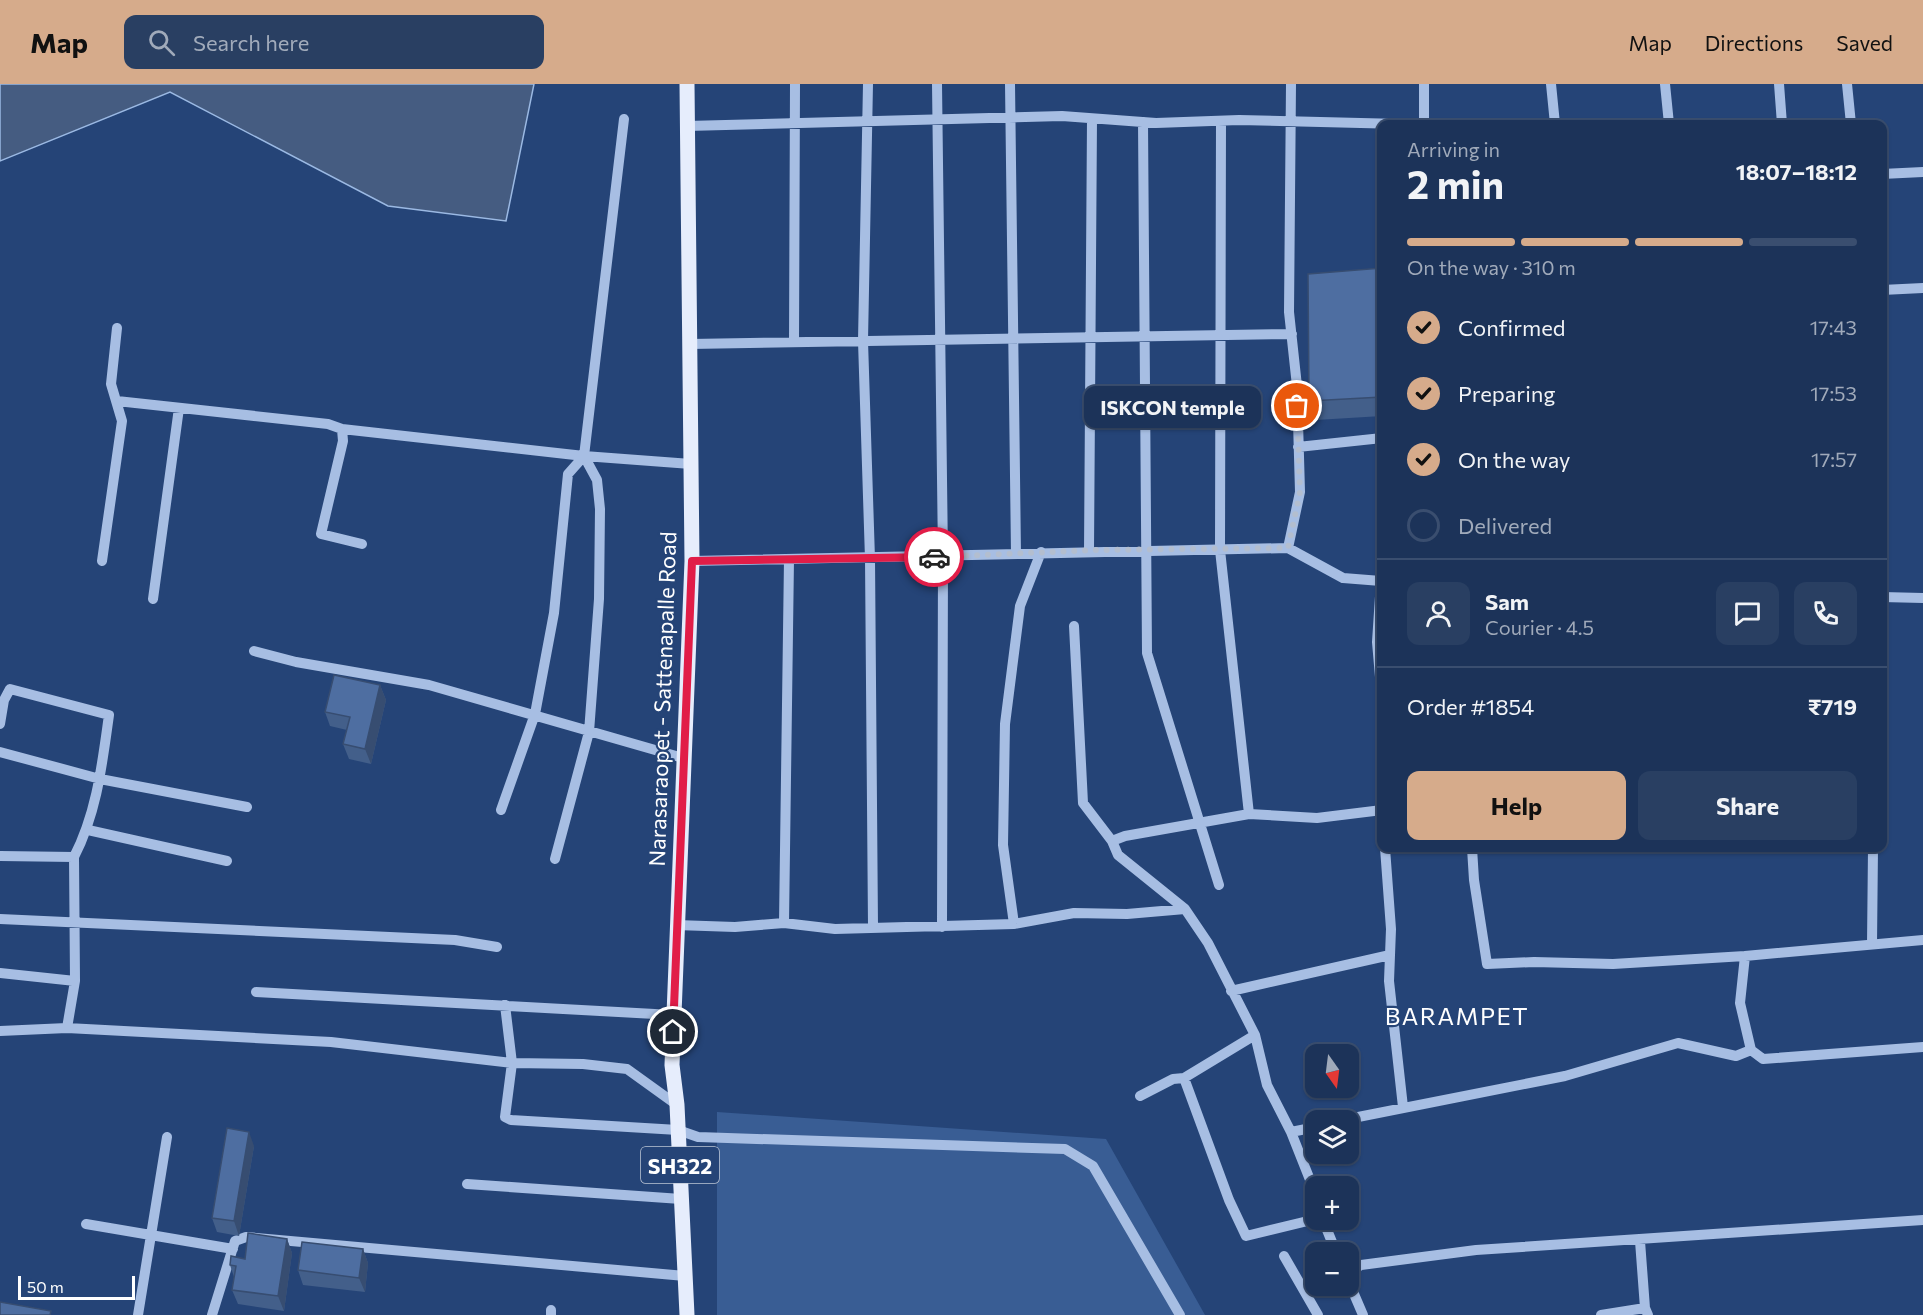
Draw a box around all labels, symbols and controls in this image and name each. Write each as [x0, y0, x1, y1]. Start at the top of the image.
search box [124, 15, 544, 69]
text: Map [30, 25, 88, 59]
icon: search [145, 26, 178, 59]
text: Search here [193, 29, 309, 56]
text: Map [1629, 30, 1672, 55]
text: Directions [1705, 30, 1803, 55]
text: Saved [1836, 30, 1893, 55]
text: Arriving in [1407, 137, 1500, 161]
text: 18:07–18:12 [1736, 158, 1857, 185]
text: 2 min [1407, 159, 1504, 207]
text: On the way · 310 m [1407, 255, 1576, 279]
icon: check [1407, 311, 1440, 344]
text: Confirmed [1458, 314, 1565, 341]
text: 17:43 [1810, 315, 1857, 339]
icon: check [1407, 377, 1440, 410]
pin [1271, 380, 1322, 431]
text: Preparing [1458, 380, 1555, 407]
text: 17:53 [1810, 381, 1857, 405]
callout: ISKCON temple [1084, 385, 1261, 427]
icon: bag [1280, 389, 1313, 422]
text: ISKCON temple [1100, 395, 1245, 419]
icon: check [1407, 443, 1440, 476]
text: On the way [1458, 446, 1570, 473]
text: 17:57 [1811, 447, 1857, 471]
text: Delivered [1458, 512, 1552, 539]
courier [904, 527, 964, 587]
street label: Narasaraopet - Sattenapalle Road [643, 531, 681, 867]
icon: car [918, 541, 951, 574]
button: person [1407, 582, 1470, 645]
button: chat [1716, 582, 1779, 645]
button: phone [1794, 582, 1857, 645]
text: Sam [1485, 588, 1529, 615]
text: Courier · 4.5 [1485, 615, 1594, 639]
text: Order #1854 [1407, 693, 1534, 720]
text: ₹719 [1808, 693, 1857, 720]
button: Help [1407, 771, 1626, 840]
button: Share [1638, 771, 1857, 840]
district label: BARAMPET [1385, 1001, 1529, 1030]
pin [647, 1006, 698, 1057]
icon: home [656, 1015, 689, 1048]
north arrow [1305, 1044, 1359, 1098]
map controls [1305, 1044, 1359, 1296]
button: layers [1305, 1110, 1359, 1164]
road number: SH322 [641, 1147, 719, 1183]
button: + [1305, 1176, 1359, 1230]
button: − [1305, 1242, 1359, 1296]
scale bar [18, 1273, 135, 1300]
text: 50 m [27, 1277, 64, 1296]

